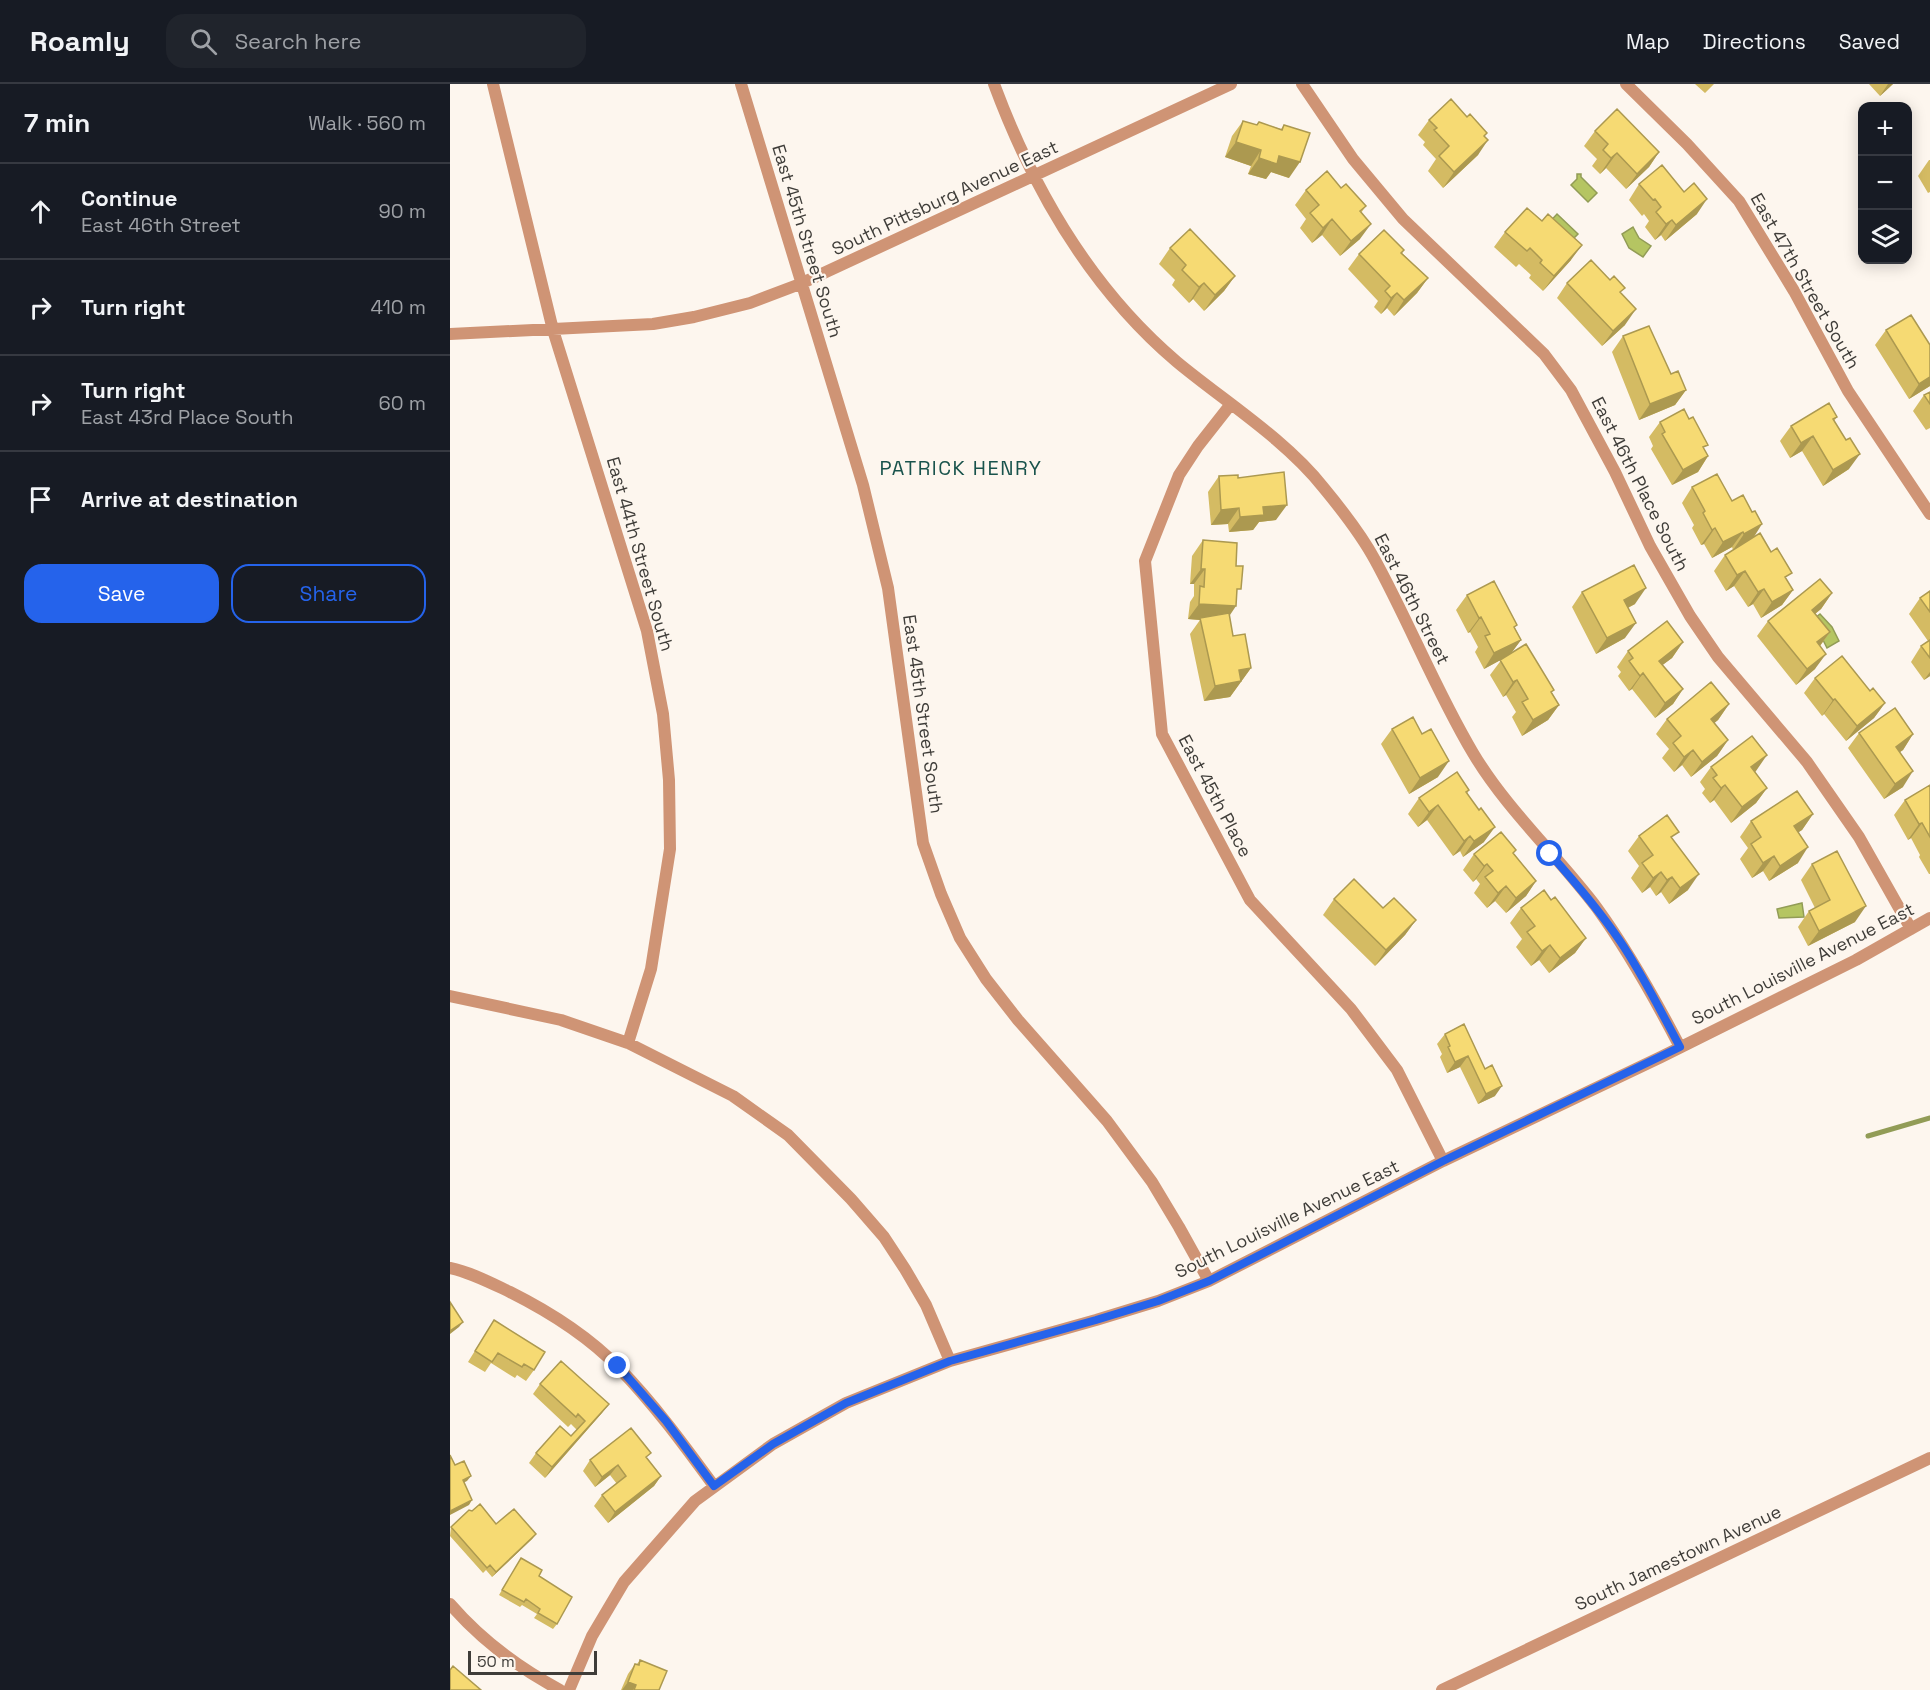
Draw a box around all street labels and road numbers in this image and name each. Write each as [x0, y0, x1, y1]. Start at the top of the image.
street label: South Pittsburg Avenue East [828, 135, 1062, 260]
street label: East 45th Street South [767, 142, 848, 340]
street label: East 47th Street South [1746, 189, 1865, 373]
street label: East 46th Place South [1586, 393, 1694, 575]
street label: East 44th Street South [602, 454, 679, 654]
street label: East 46th Street [1370, 529, 1455, 668]
street label: East 45th Street South [898, 613, 949, 815]
street label: East 45th Place [1174, 731, 1257, 861]
street label: South Louisville Avenue East [1688, 897, 1918, 1030]
street label: South Louisville Avenue East [1171, 1154, 1403, 1283]
street label: South Jamestown Avenue [1571, 1499, 1785, 1616]

